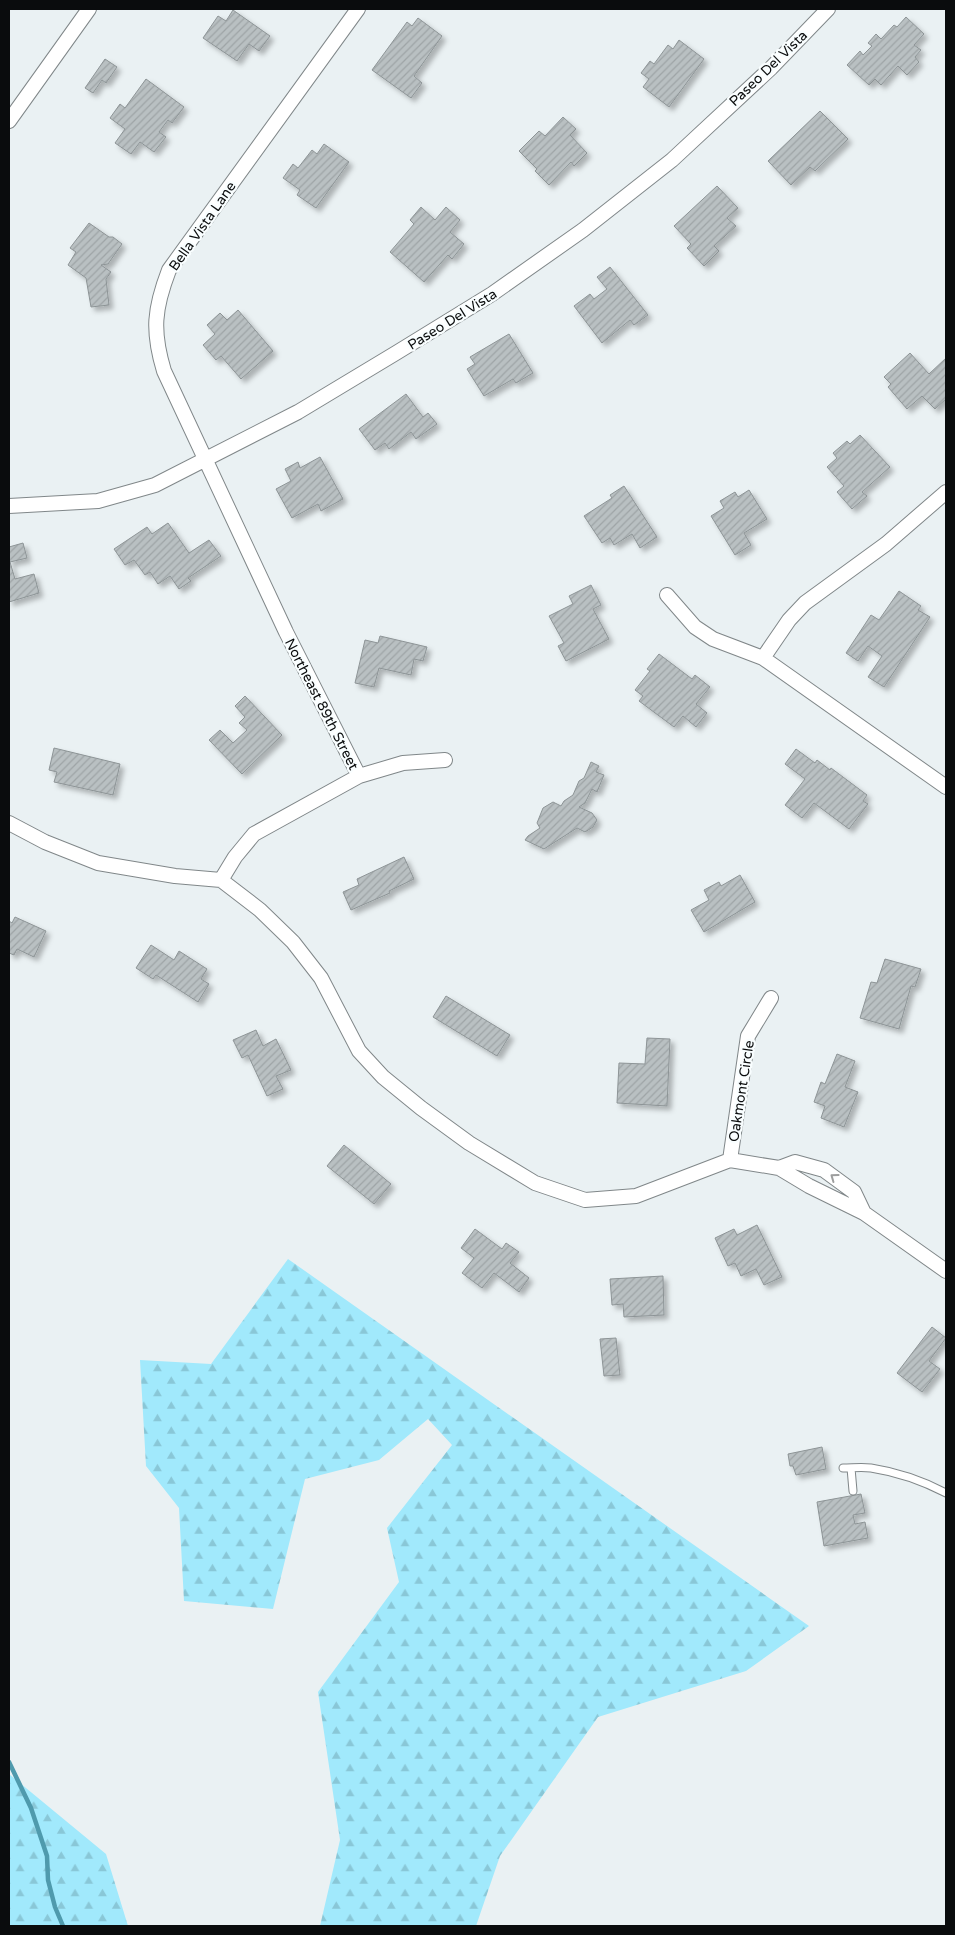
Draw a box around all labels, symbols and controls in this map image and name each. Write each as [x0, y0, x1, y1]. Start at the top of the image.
street label: Paseo Del Vista [726, 27, 811, 110]
street label: Bella Vista Lane [165, 178, 240, 274]
street label: Paseo Del Vista [405, 285, 500, 354]
street label: Northeast 89th Street [281, 636, 362, 773]
street label: Oakmont Circle [725, 1039, 758, 1143]
one-way arrow [830, 1174, 839, 1183]

